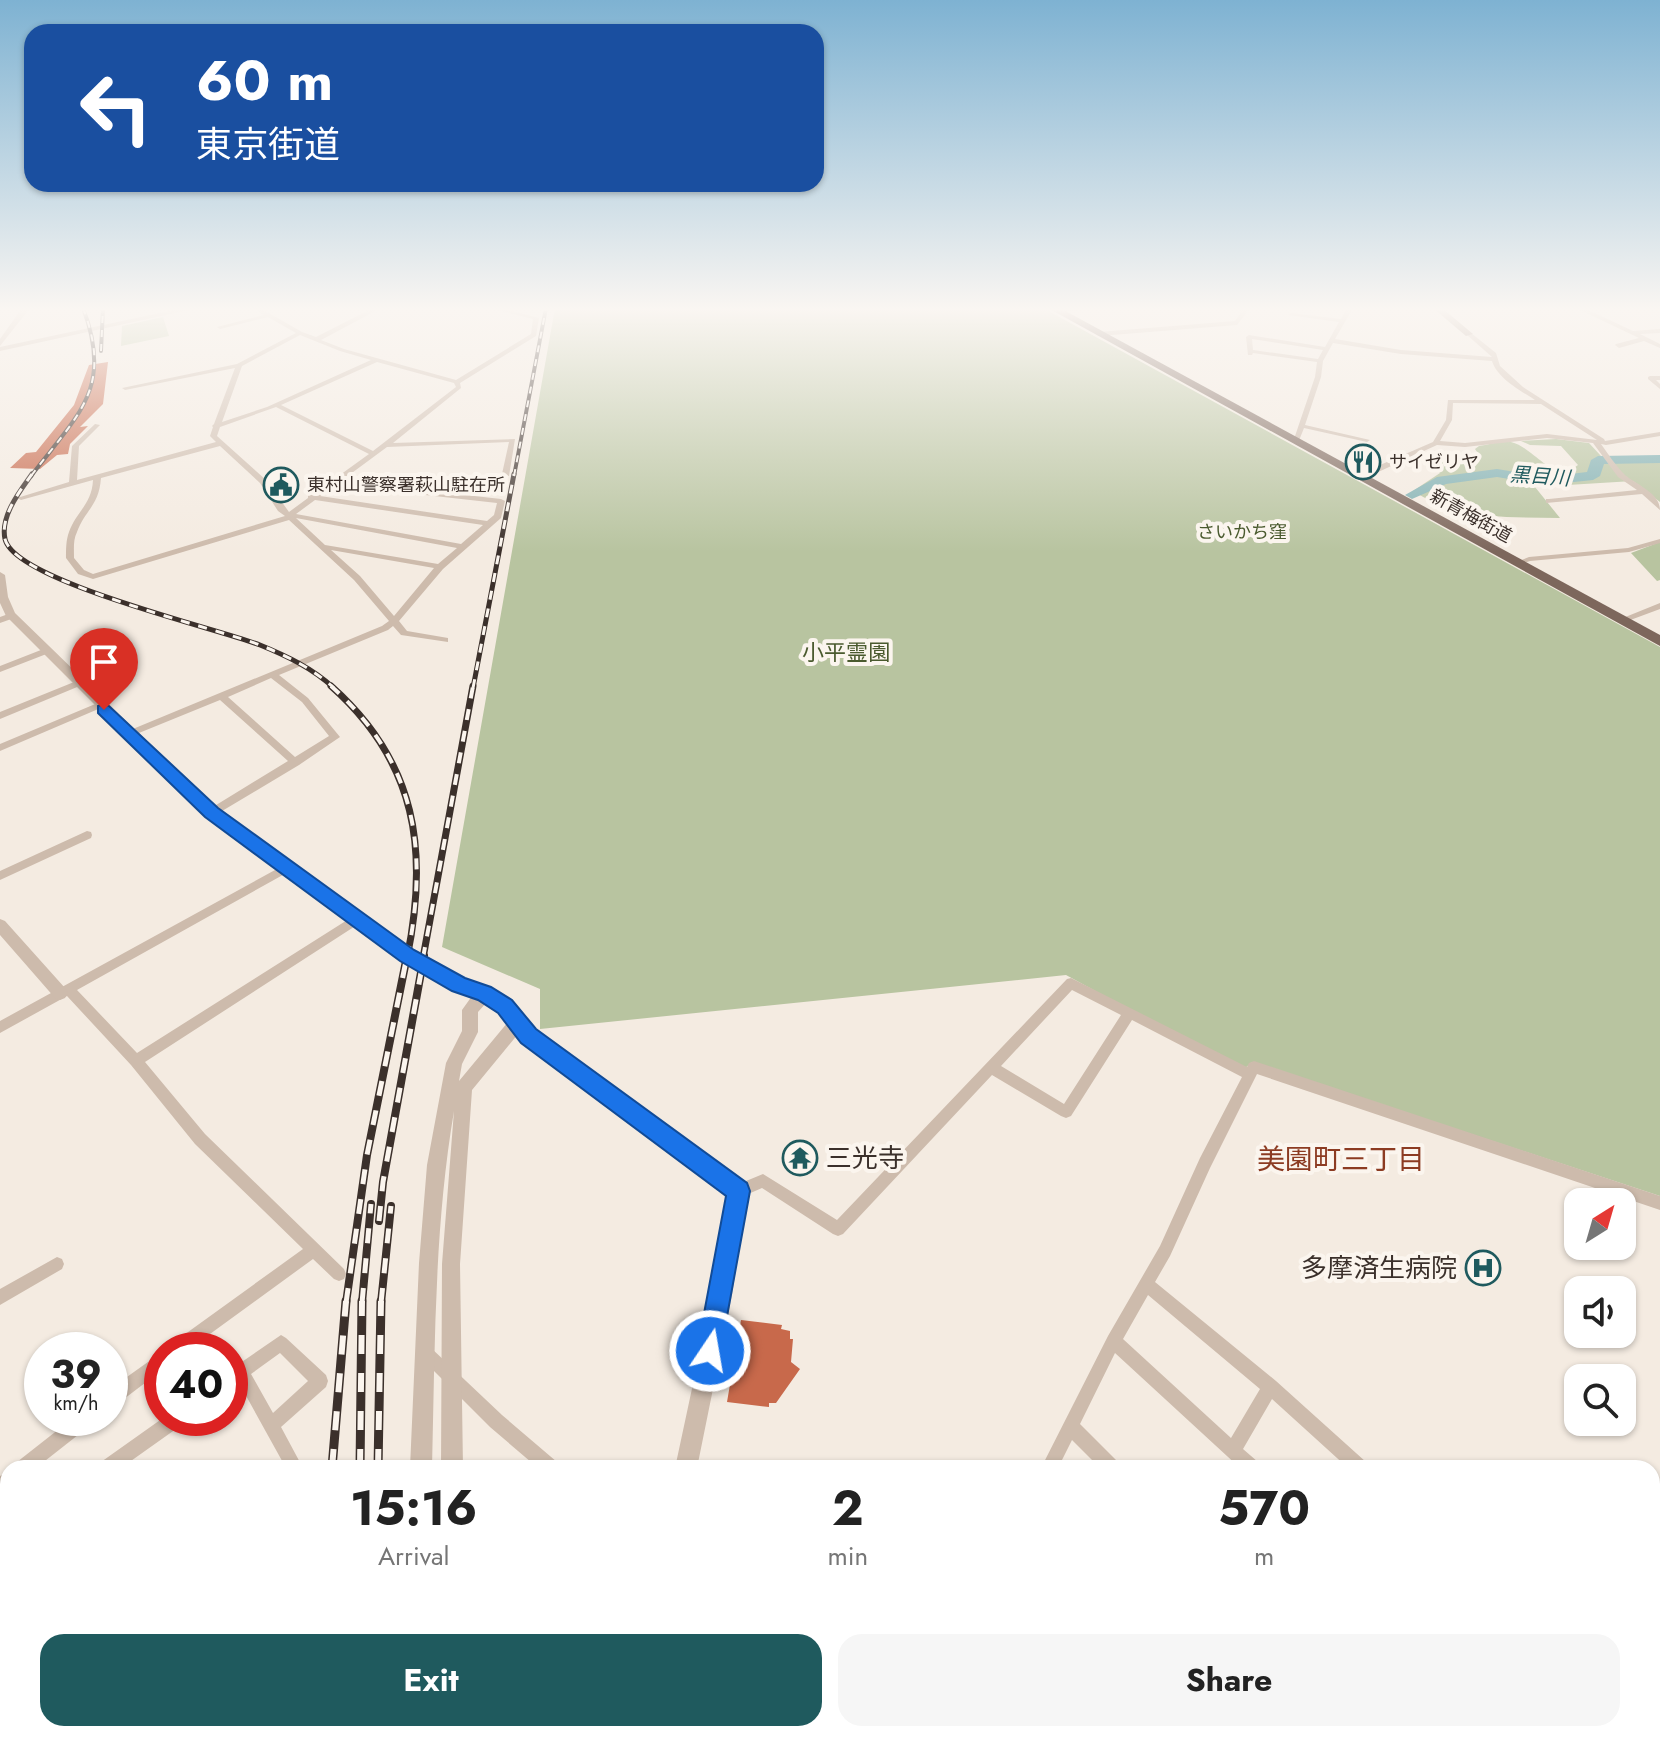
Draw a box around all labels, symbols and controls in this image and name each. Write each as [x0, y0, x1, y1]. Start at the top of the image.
text: 60 m [196, 40, 333, 121]
icon: left [64, 56, 168, 160]
text: 東京街道 [196, 118, 340, 170]
restaurant icon: サイゼリヤ [1344, 443, 1382, 481]
place label: サイゼリヤ [1389, 449, 1479, 475]
water label: 黒目川 [1509, 460, 1573, 493]
public building icon: 東村山警察署萩山駐在所 [262, 466, 300, 504]
place label: 東村山警察署萩山駐在所 [307, 472, 505, 498]
street label: 新青梅街道 [1425, 483, 1517, 549]
park label: さいかち窪 [1197, 519, 1287, 545]
pin [70, 628, 138, 710]
park label: 小平霊園 [802, 636, 890, 668]
icon: arrive [82, 640, 126, 684]
temple icon: 三光寺 [781, 1139, 819, 1177]
place label: 三光寺 [826, 1139, 904, 1177]
district label: 美園町三丁目 [1257, 1139, 1425, 1180]
north arrow [1564, 1188, 1636, 1260]
map controls [1564, 1188, 1636, 1436]
place label: 多摩済生病院 [1301, 1249, 1457, 1287]
hospital icon: 多摩済生病院 [1464, 1249, 1502, 1287]
button: sound [1564, 1276, 1636, 1348]
position arrow [668, 1309, 752, 1393]
speed limit sign: 40 [144, 1332, 248, 1436]
text: 39 [50, 1345, 102, 1403]
button: search [1564, 1364, 1636, 1436]
text: km/h [53, 1389, 99, 1418]
text: 15:16 [350, 1474, 477, 1543]
text: 2 [832, 1474, 864, 1543]
text: 570 [1218, 1474, 1310, 1543]
text: Arrival [378, 1537, 450, 1575]
text: min [828, 1537, 868, 1575]
text: m [1254, 1537, 1274, 1575]
button: Exit [40, 1634, 822, 1726]
button: Share [838, 1634, 1620, 1726]

